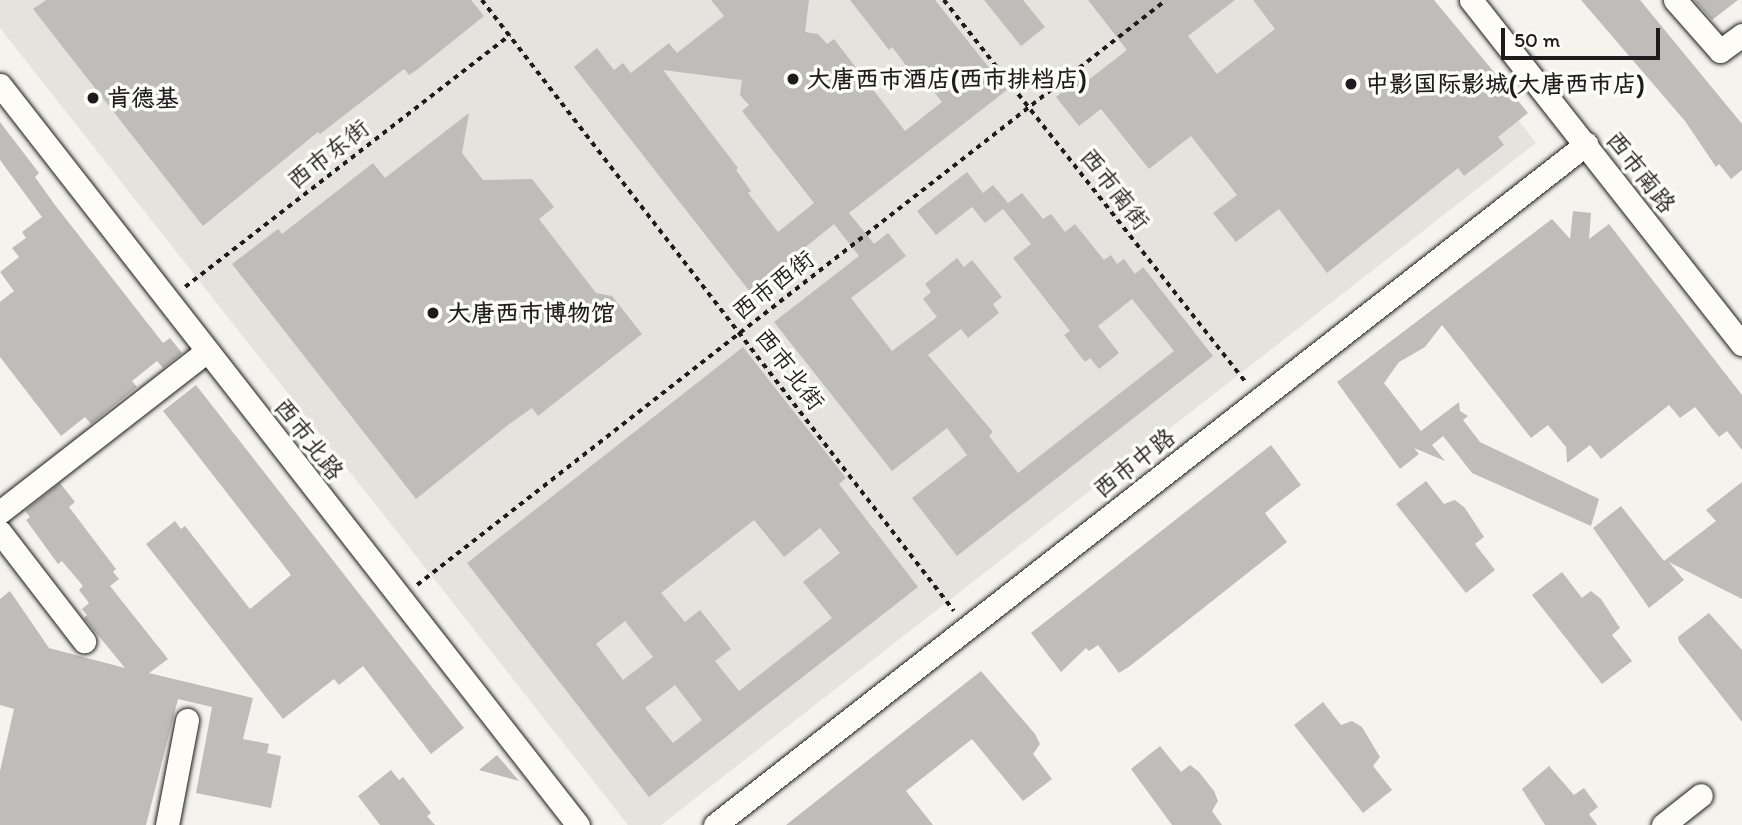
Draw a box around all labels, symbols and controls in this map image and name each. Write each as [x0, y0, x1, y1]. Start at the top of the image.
scale bar [1504, 14, 1663, 58]
text: 50 m [1514, 27, 1560, 52]
place label: 大唐西市酒店(西市排档店) [807, 65, 1087, 93]
place label: 中影国际影城(大唐西市店) [1365, 70, 1645, 98]
marker: 大唐西市酒店(西市排档店) [785, 71, 801, 87]
marker: 中影国际影城(大唐西市店) [1343, 76, 1359, 92]
place label: 肯德基 [107, 84, 179, 112]
marker: 肯德基 [85, 90, 101, 106]
street label: 西市东街 [281, 113, 375, 195]
street label: 西市南路 [1600, 125, 1682, 219]
street label: 西市南街 [1074, 142, 1156, 236]
street label: 西市西街 [726, 244, 820, 326]
place label: 大唐西市博物馆 [447, 299, 615, 327]
marker: 大唐西市博物馆 [425, 305, 441, 321]
street label: 西市北街 [749, 322, 831, 416]
street label: 西市北路 [268, 392, 350, 486]
street label: 西市中路 [1087, 422, 1181, 504]

